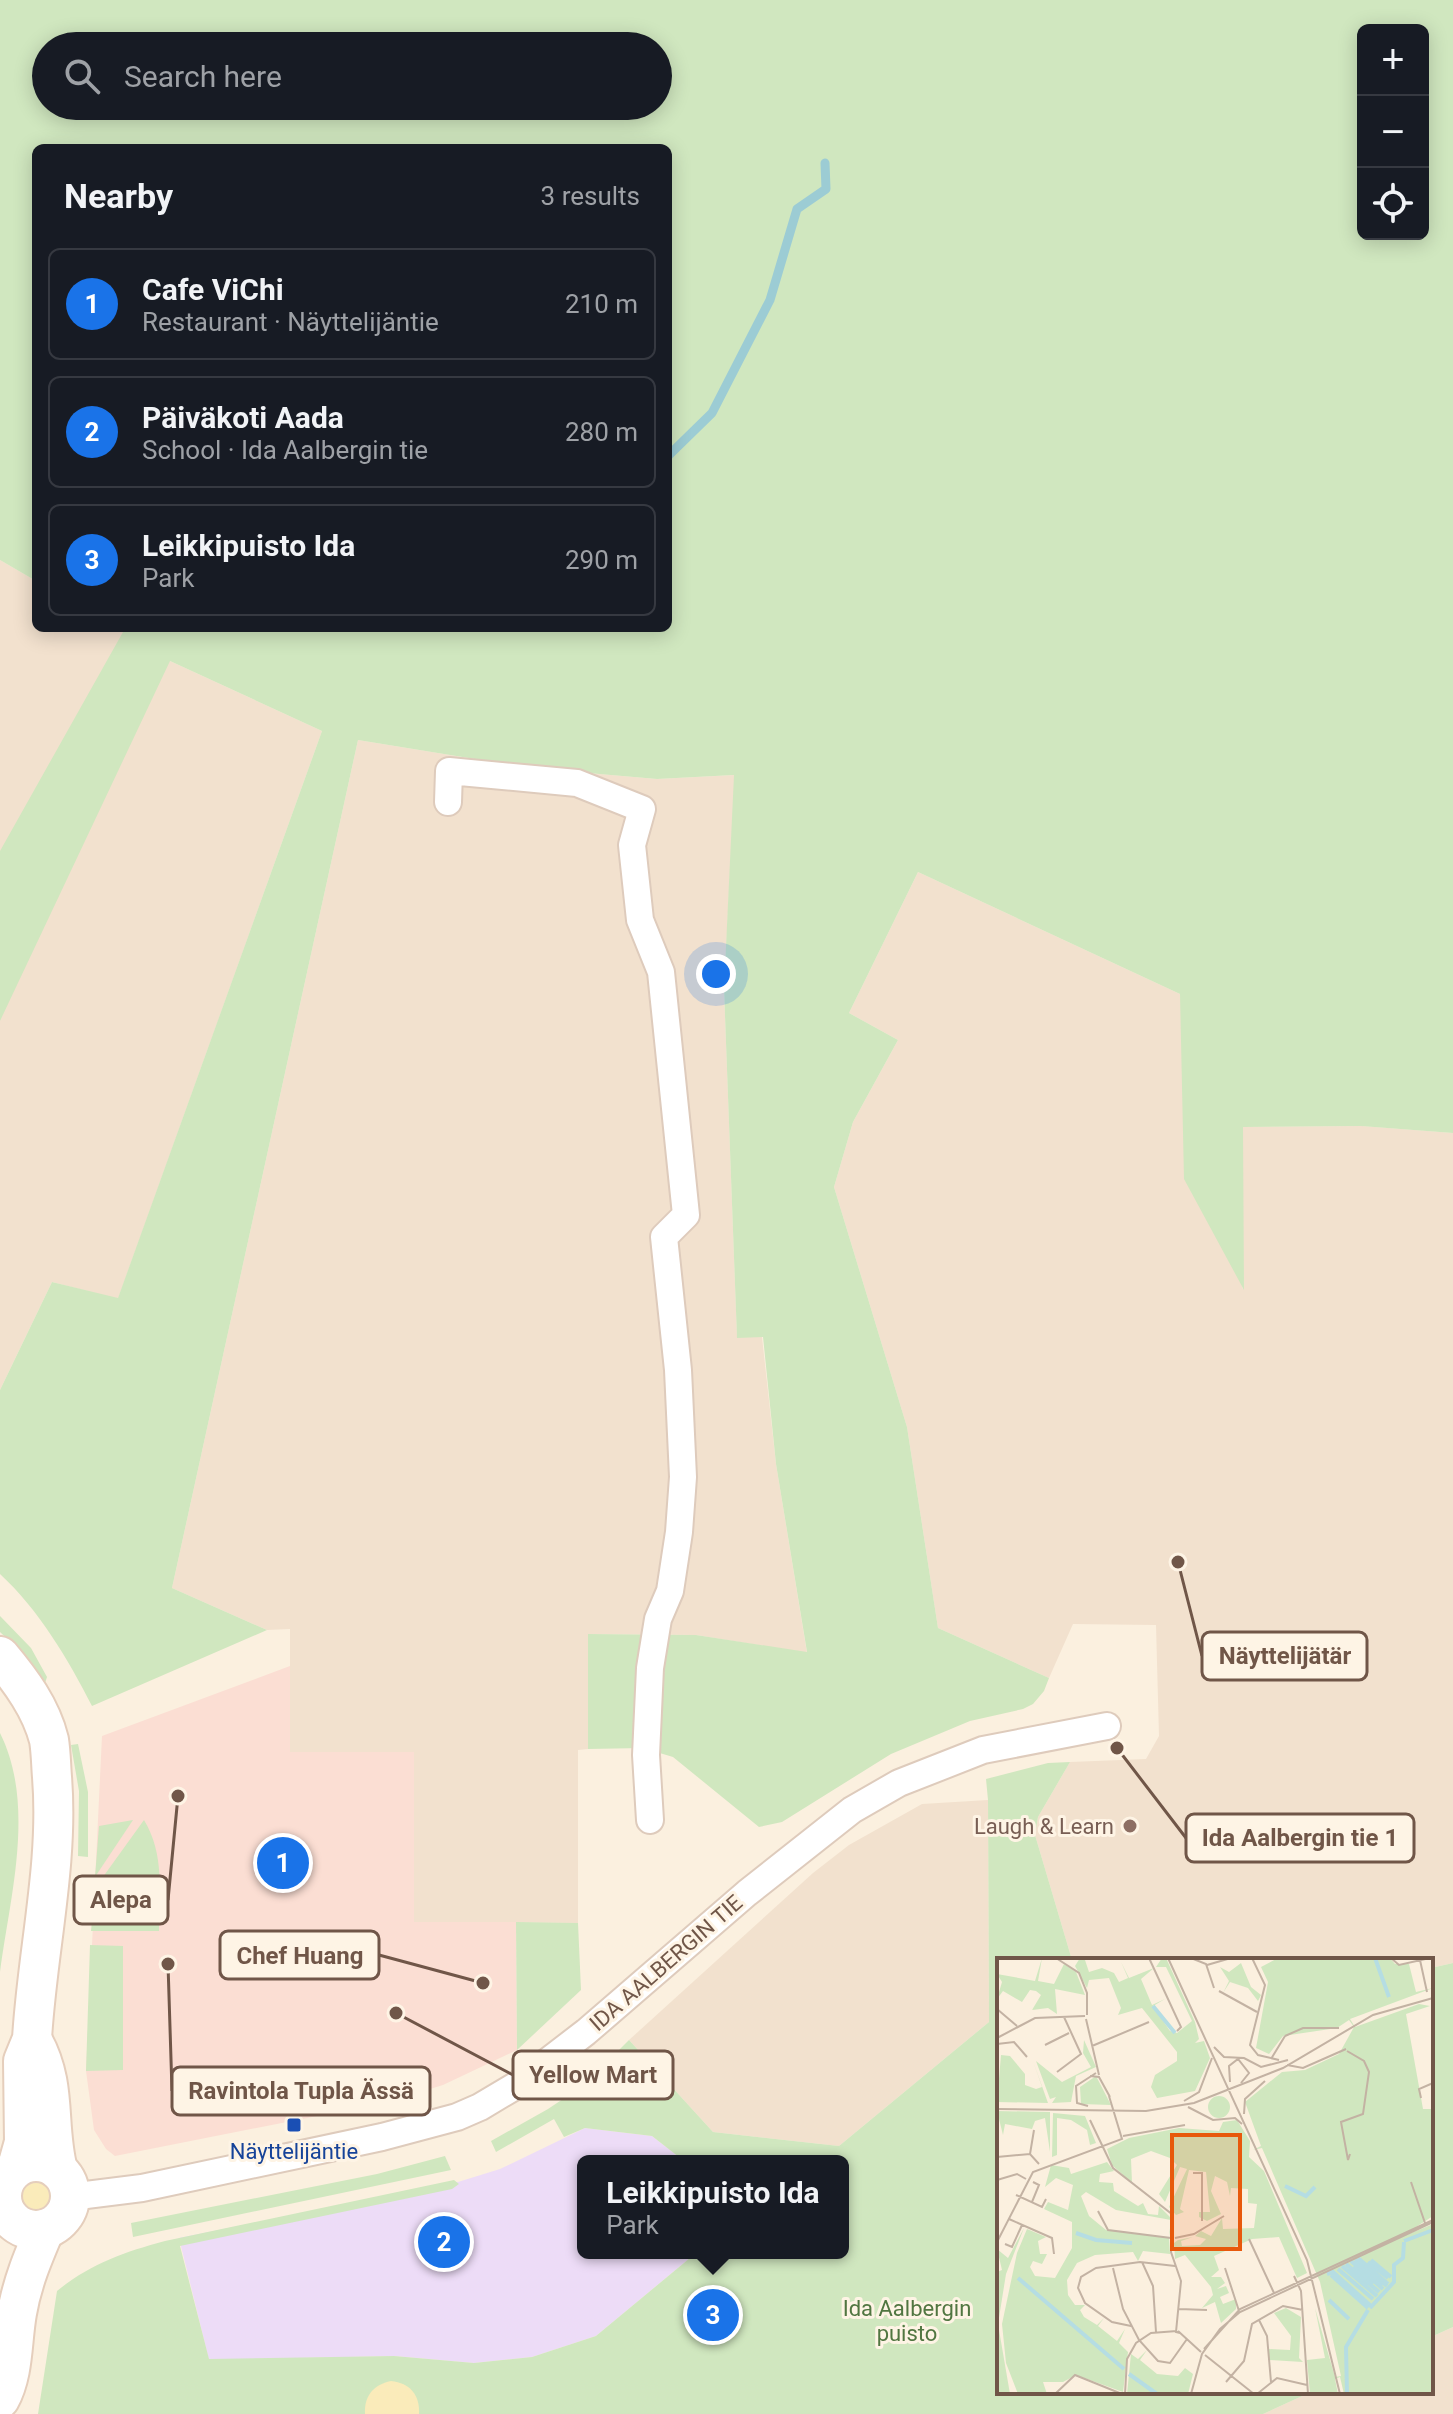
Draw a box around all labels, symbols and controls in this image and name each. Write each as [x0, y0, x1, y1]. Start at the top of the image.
map controls [1357, 24, 1429, 240]
button: + [1357, 24, 1429, 96]
search box [32, 32, 672, 120]
icon: search [60, 54, 104, 98]
text: Search here [124, 59, 282, 94]
button: − [1357, 96, 1429, 168]
button: locate [1357, 168, 1429, 240]
text: Nearby [64, 176, 173, 216]
text: 3 results [541, 181, 640, 211]
text: Cafe ViChi [142, 272, 284, 307]
text: 1 [85, 289, 99, 319]
text: 210 m [565, 289, 638, 319]
text: Restaurant · Näyttelijäntie [142, 307, 439, 337]
text: Päiväkoti Aada [142, 400, 344, 435]
text: 2 [85, 417, 99, 447]
text: 280 m [565, 417, 638, 447]
text: School · Ida Aalbergin tie [142, 435, 428, 465]
text: Leikkipuisto Ida [142, 528, 355, 563]
text: 3 [85, 545, 99, 575]
text: 290 m [565, 545, 638, 575]
text: Park [142, 563, 194, 593]
your location [696, 954, 736, 994]
callout: Näyttelijätär [1202, 1632, 1367, 1680]
text: Näyttelijätär [1219, 1642, 1351, 1670]
place label: Laugh & Learn [974, 1814, 1114, 1839]
callout: Ida Aalbergin tie 1 [1186, 1814, 1414, 1862]
marker: Laugh & Learn [1121, 1817, 1139, 1835]
text: Ida Aalbergin tie 1 [1202, 1824, 1398, 1852]
pin: 1 [257, 1833, 309, 1893]
callout: Alepa [74, 1876, 168, 1924]
text: Alepa [90, 1886, 152, 1914]
street label: IDA AALBERGIN TIE [585, 1890, 747, 2036]
callout: Chef Huang [220, 1931, 379, 1979]
text: Chef Huang [236, 1942, 364, 1970]
inset map [997, 1958, 1433, 2394]
callout: Yellow Mart [513, 2051, 673, 2099]
text: Yellow Mart [529, 2061, 657, 2089]
callout: Ravintola Tupla Ässä [172, 2067, 430, 2115]
text: Ravintola Tupla Ässä [188, 2077, 414, 2105]
marker: Näyttelijäntie [285, 2116, 303, 2134]
place label: Näyttelijäntie [230, 2139, 358, 2164]
popup [577, 2155, 849, 2259]
text: Leikkipuisto Ida [606, 2175, 820, 2210]
text: Park [606, 2210, 659, 2240]
pin: 2 [418, 2212, 470, 2272]
pin: 3 [687, 2285, 739, 2345]
park label: Ida Aalbergin puisto [843, 2296, 971, 2346]

